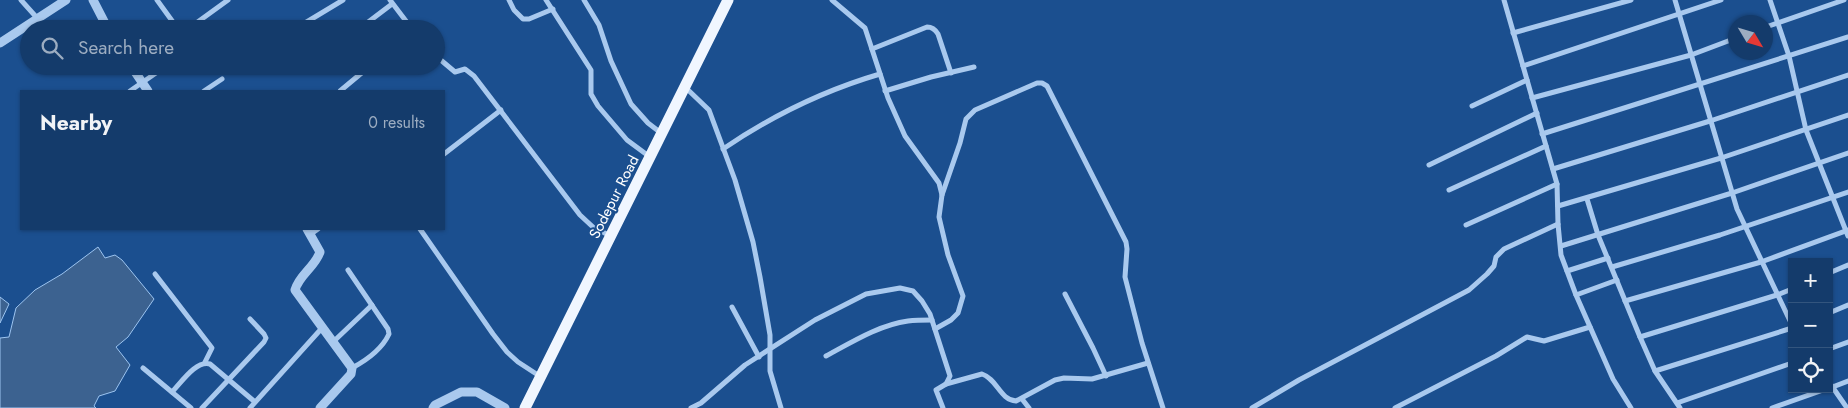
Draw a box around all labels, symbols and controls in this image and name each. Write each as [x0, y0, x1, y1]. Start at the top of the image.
north arrow [1728, 15, 1773, 60]
search box [20, 20, 445, 75]
icon: search [38, 34, 66, 62]
text: Search here [78, 34, 174, 61]
text: Nearby [40, 108, 112, 138]
text: 0 results [368, 111, 425, 134]
street label: Sodepur Road [584, 151, 644, 243]
map controls [1788, 258, 1833, 393]
button: + [1788, 258, 1833, 303]
button: − [1788, 303, 1833, 348]
button: locate [1788, 348, 1833, 393]

